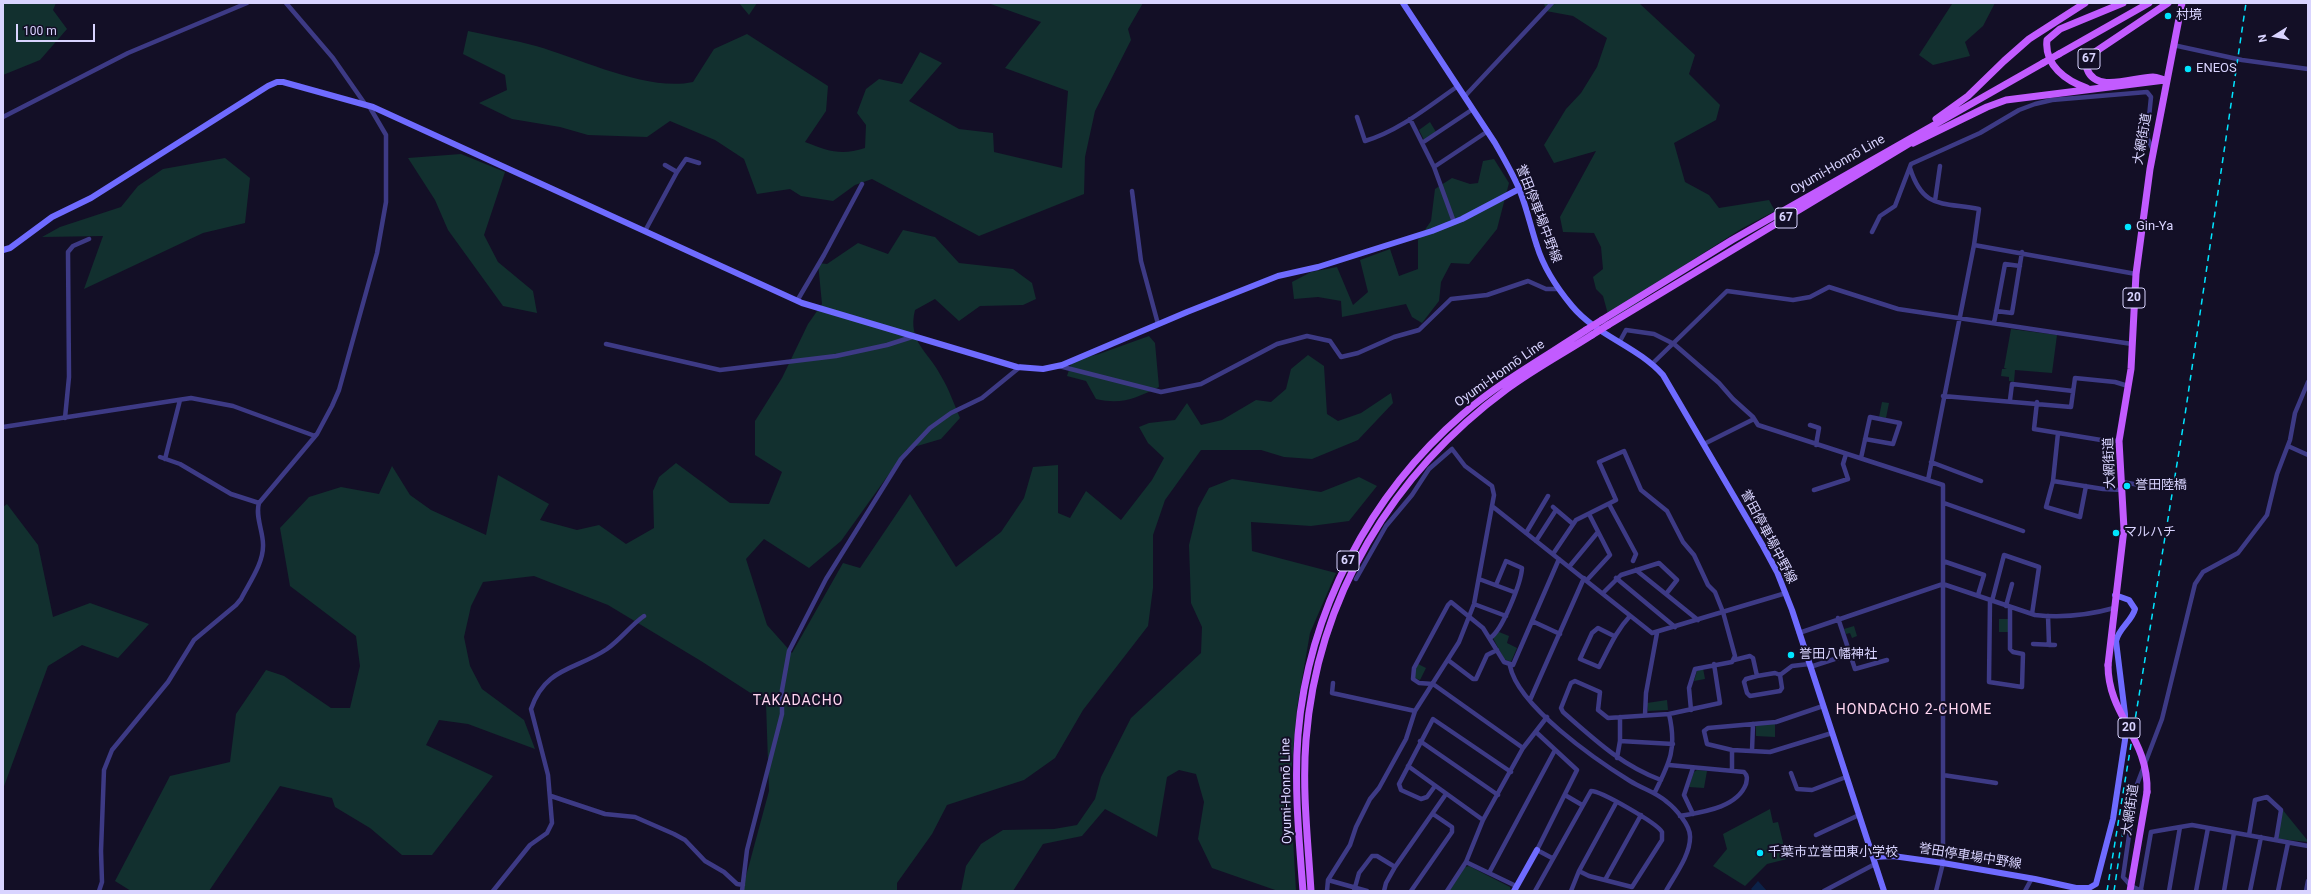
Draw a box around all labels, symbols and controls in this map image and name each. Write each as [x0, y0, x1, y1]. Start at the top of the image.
place label: 村境 [2176, 8, 2202, 24]
marker: 村境 [2163, 11, 2173, 21]
scale bar [18, 16, 97, 42]
north arrow [2255, 16, 2295, 56]
text: 100 m [23, 24, 57, 38]
text: N [2256, 33, 2270, 43]
road number: 67 [2078, 49, 2100, 69]
place label: ENEOS [2196, 61, 2237, 77]
marker: ENEOS [2183, 64, 2193, 74]
street label: 大網街道 [2131, 112, 2155, 166]
street label: Oyumi-Honnō Line [1788, 132, 1888, 198]
street label: 誉田停車場中野線 [1512, 163, 1564, 265]
road number: 67 [1775, 208, 1797, 228]
place label: Gin-Ya [2136, 219, 2173, 235]
marker: Gin-Ya [2123, 222, 2133, 232]
road number: 20 [2123, 288, 2145, 308]
street label: Oyumi-Honnō Line [1452, 337, 1548, 411]
street label: 大網街道 [2101, 437, 2119, 489]
place label: 誉田陸橋 [2135, 478, 2187, 494]
marker: 誉田陸橋 [2122, 481, 2132, 491]
street label: 誉田停車場中野線 [1737, 487, 1799, 587]
place label: マルハチ [2124, 525, 2176, 541]
marker: マルハチ [2111, 528, 2121, 538]
road number: 67 [1337, 551, 1359, 571]
place label: 誉田八幡神社 [1799, 647, 1877, 663]
marker: 誉田八幡神社 [1786, 650, 1796, 660]
district label: TAKADACHO [753, 693, 843, 709]
district label: HONDACHO 2-CHOME [1836, 702, 1992, 718]
road number: 20 [2118, 718, 2140, 738]
street label: Oyumi-Honnō Line [1278, 738, 1296, 844]
street label: 大網街道 [2120, 783, 2142, 837]
street label: 誉田停車場中野線 [1917, 841, 2023, 873]
place label: 千葉市立誉田東小学校 [1768, 845, 1898, 861]
marker: 千葉市立誉田東小学校 [1755, 848, 1765, 858]

